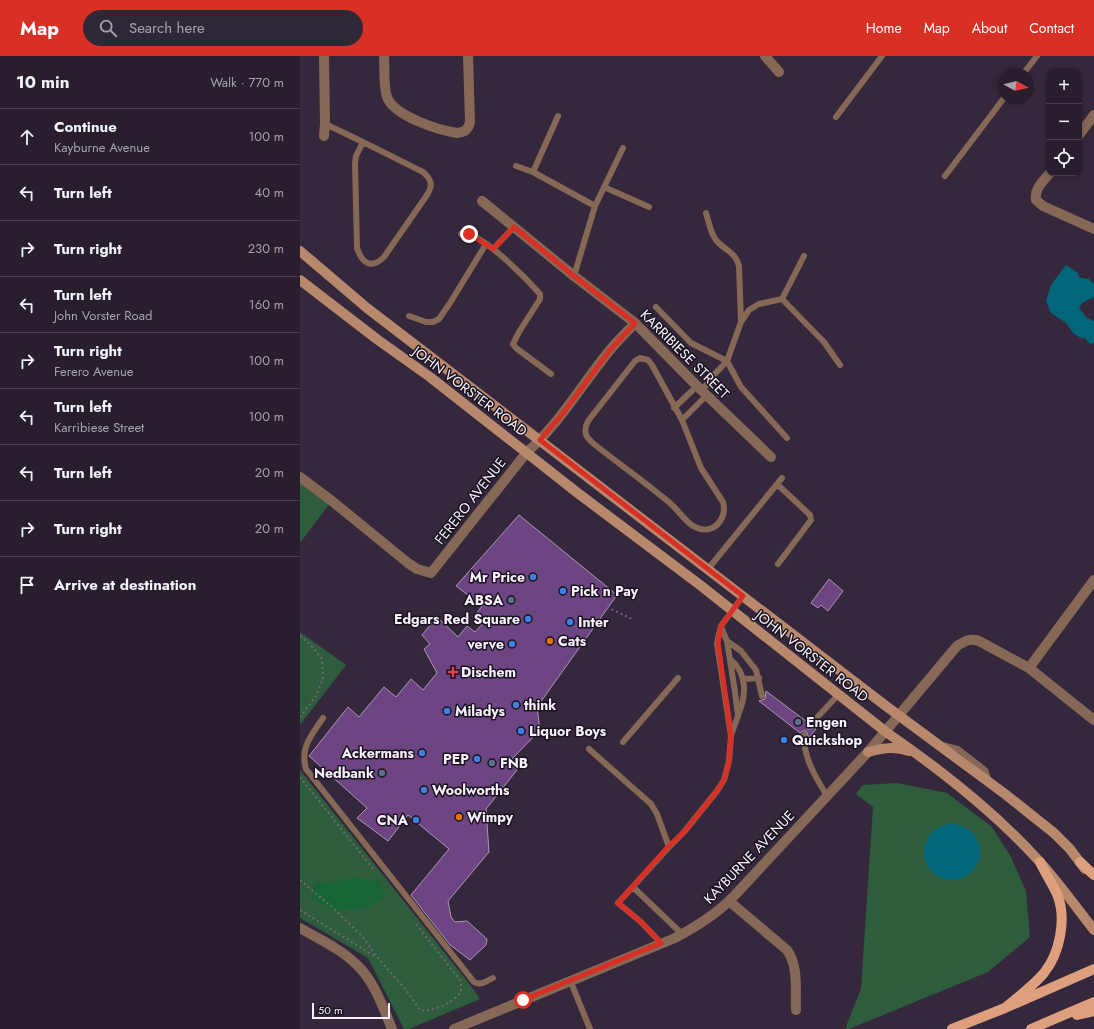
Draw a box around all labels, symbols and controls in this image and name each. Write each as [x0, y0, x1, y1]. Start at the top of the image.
search box [83, 10, 363, 46]
text: Map [20, 15, 59, 42]
icon: search [97, 17, 119, 39]
text: Search here [129, 17, 205, 39]
text: Home [866, 18, 902, 38]
text: Map [924, 18, 950, 38]
text: About [972, 18, 1007, 38]
text: Contact [1029, 18, 1074, 38]
north arrow [998, 68, 1034, 104]
map controls [1046, 68, 1082, 176]
button: + [1046, 68, 1082, 104]
text: 10 min [16, 70, 69, 94]
text: Walk · 770 m [210, 73, 284, 92]
button: − [1046, 104, 1082, 140]
text: Continue [54, 116, 117, 138]
icon: ahead [16, 126, 38, 148]
text: 100 m [249, 127, 284, 146]
text: Kayburne Avenue [54, 138, 150, 157]
button: locate [1046, 140, 1082, 176]
icon: left [16, 182, 38, 204]
text: Turn left [54, 182, 112, 204]
text: 40 m [255, 183, 284, 202]
route end [460, 225, 478, 243]
icon: right [16, 238, 38, 260]
text: Turn right [54, 238, 122, 260]
text: 230 m [248, 239, 284, 258]
text: Turn left [54, 284, 112, 306]
icon: left [16, 294, 38, 316]
text: 160 m [249, 295, 284, 314]
street label: KARRIBIESE STREET [636, 305, 734, 403]
text: John Vorster Road [54, 306, 152, 325]
text: Turn right [54, 340, 122, 362]
street label: JOHN VORSTER ROAD [407, 340, 531, 441]
icon: right [16, 350, 38, 372]
text: 100 m [249, 351, 284, 370]
text: Ferero Avenue [54, 362, 134, 381]
text: Turn left [54, 396, 112, 418]
icon: left [16, 406, 38, 428]
text: 100 m [249, 407, 284, 426]
text: Karribiese Street [54, 418, 144, 437]
street label: FERERO AVENUE [430, 453, 510, 549]
icon: left [16, 462, 38, 484]
text: Turn left [54, 462, 112, 484]
text: 20 m [255, 463, 284, 482]
icon: right [16, 518, 38, 540]
text: Turn right [54, 518, 122, 540]
text: 20 m [255, 519, 284, 538]
place label: Mr Price [470, 567, 525, 587]
marker: Mr Price [528, 572, 538, 582]
icon: arrive [16, 574, 38, 596]
text: Arrive at destination [54, 574, 196, 596]
place label: Pick n Pay [571, 581, 639, 601]
marker: Pick n Pay [558, 586, 568, 596]
place label: ABSA [463, 590, 504, 610]
marker: ABSA [506, 595, 516, 605]
street label: JOHN VORSTER ROAD [750, 604, 873, 707]
place label: Edgars Red Square [394, 609, 520, 629]
place label: Inter [578, 612, 609, 632]
marker: Edgars Red Square [523, 614, 533, 624]
marker: Inter [565, 617, 575, 627]
place label: Cats [558, 631, 587, 651]
place label: verve [466, 634, 504, 654]
marker: Cats [545, 636, 555, 646]
marker: verve [507, 639, 517, 649]
place label: Dischem [461, 662, 516, 682]
marker: Dischem [448, 667, 458, 677]
place label: think [524, 695, 556, 715]
marker: think [511, 700, 521, 710]
place label: Miladys [455, 701, 506, 721]
marker: Miladys [442, 706, 452, 716]
place label: Engen [806, 712, 847, 732]
marker: Engen [793, 717, 803, 727]
place label: Liquor Boys [529, 721, 607, 741]
marker: Liquor Boys [516, 726, 526, 736]
place label: Quickshop [792, 730, 863, 750]
marker: Quickshop [779, 735, 789, 745]
place label: Ackermans [341, 743, 415, 763]
marker: Ackermans [417, 748, 427, 758]
place label: PEP [443, 749, 469, 769]
place label: FNB [500, 753, 528, 773]
marker: PEP [472, 754, 482, 764]
marker: FNB [487, 758, 497, 768]
place label: Nedbank [314, 763, 374, 783]
marker: Nedbank [377, 768, 387, 778]
place label: Woolworths [432, 780, 510, 800]
marker: Woolworths [419, 785, 429, 795]
street label: KAYBURNE AVENUE [699, 806, 799, 908]
place label: Wimpy [467, 807, 514, 827]
place label: CNA [377, 810, 409, 830]
marker: Wimpy [454, 812, 464, 822]
marker: CNA [411, 815, 421, 825]
route start [514, 991, 532, 1009]
scale bar [312, 1001, 390, 1020]
text: 50 m [318, 1002, 343, 1018]

